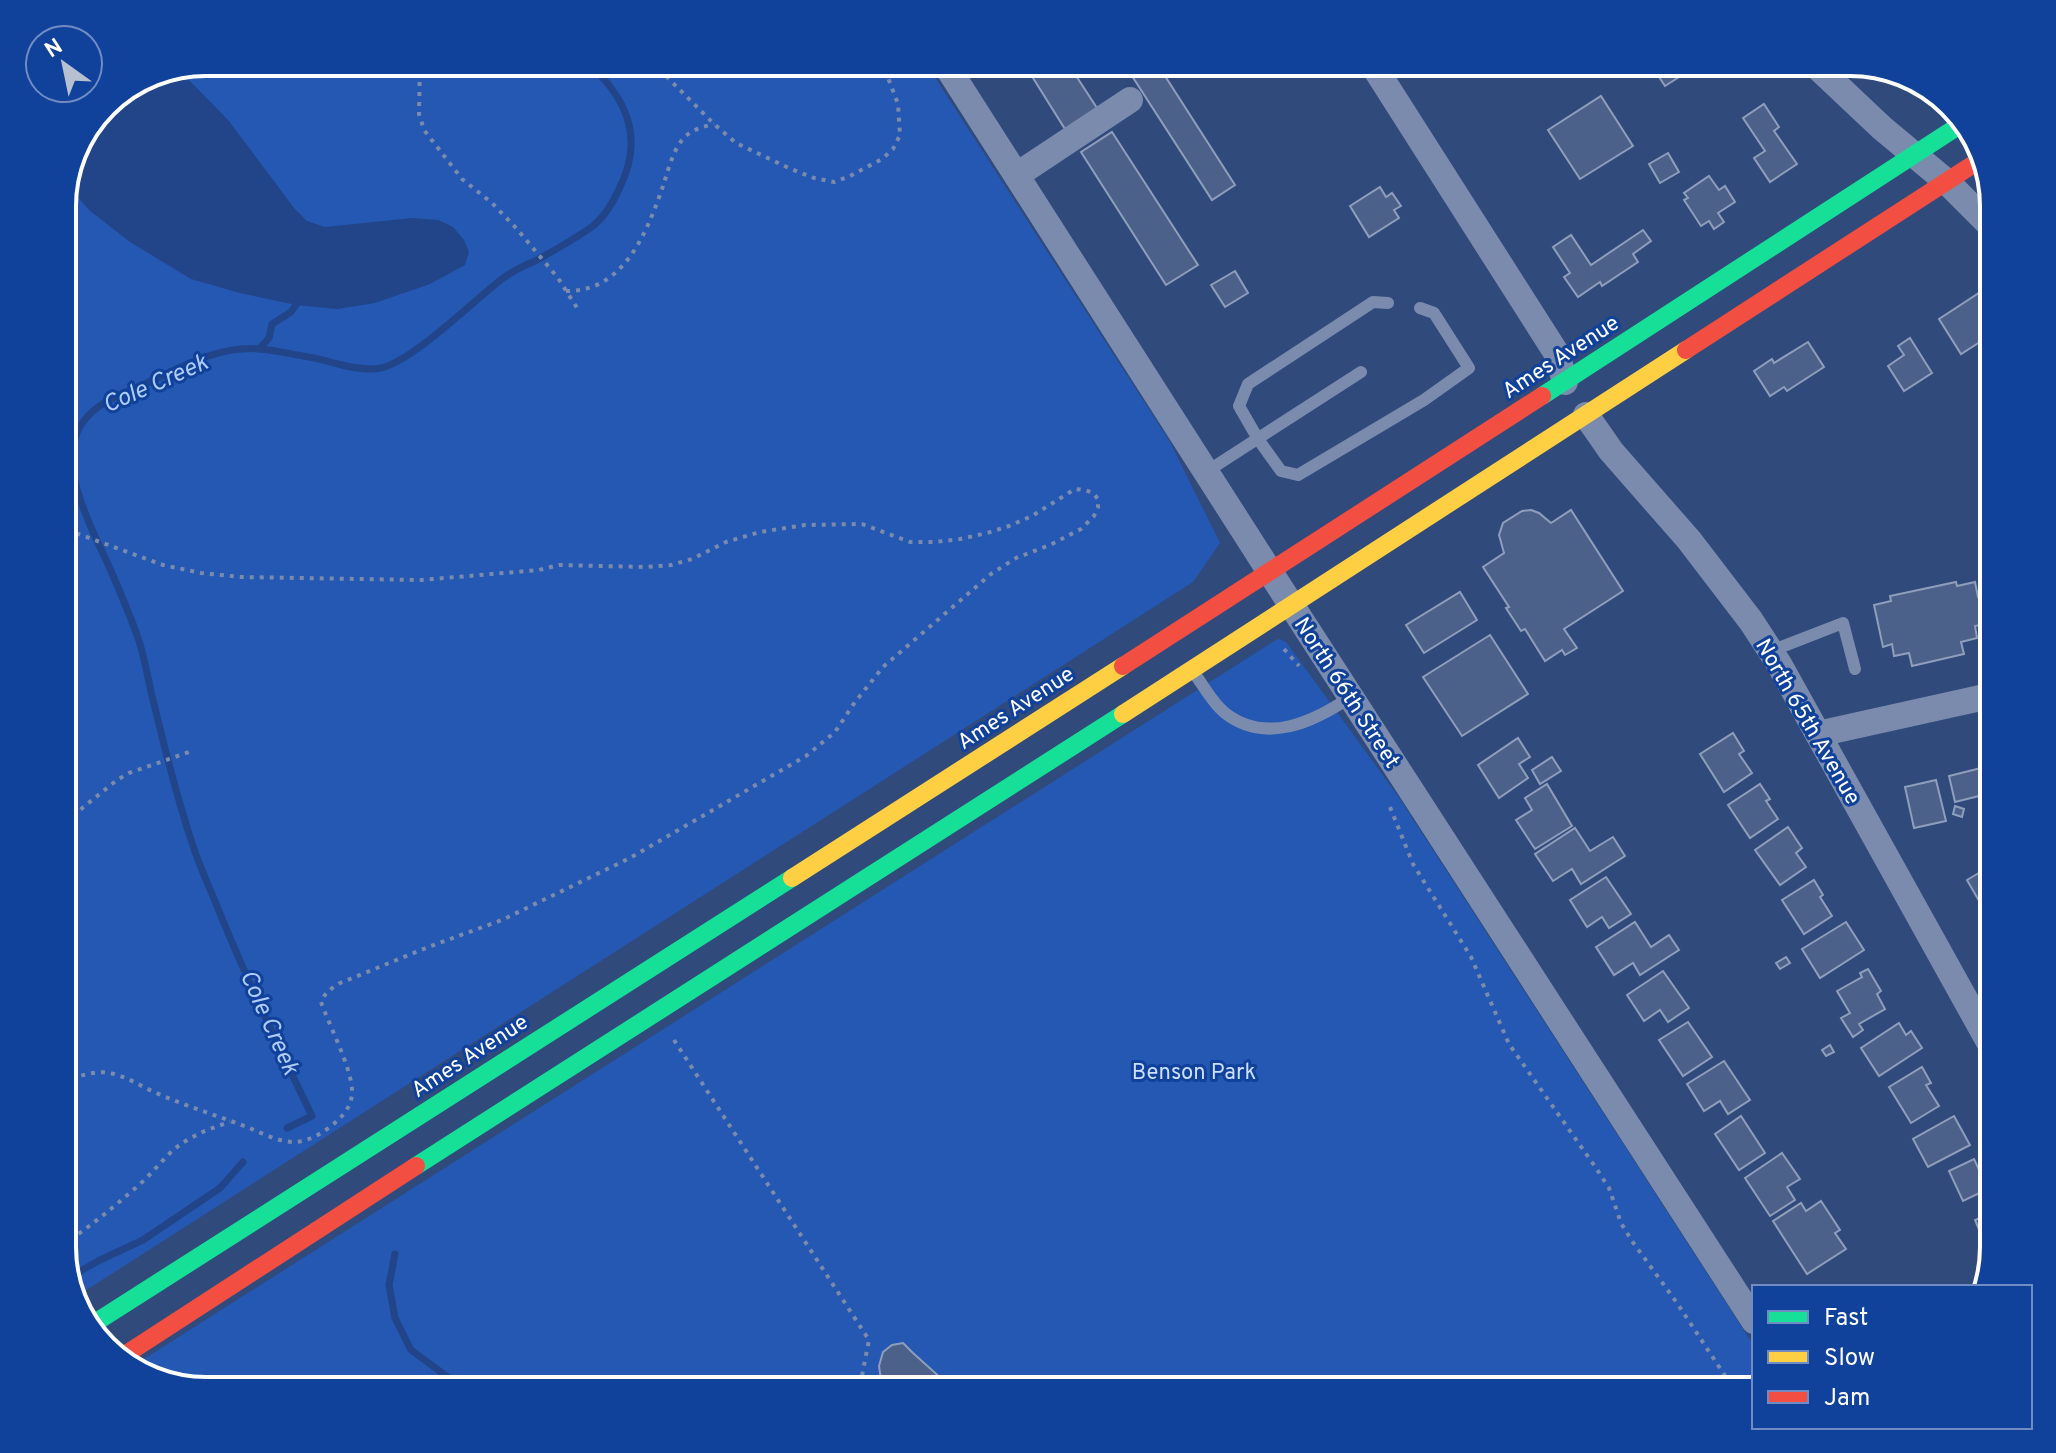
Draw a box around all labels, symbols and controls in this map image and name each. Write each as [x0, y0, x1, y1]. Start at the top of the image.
north arrow [24, 24, 104, 104]
text: N [40, 34, 68, 65]
street label: Ames Avenue [1498, 310, 1625, 406]
water label: Cole Creek [99, 348, 214, 421]
street label: North 66th Street [1287, 613, 1405, 774]
street label: North 65th Avenue [1748, 635, 1865, 810]
street label: Ames Avenue [953, 661, 1080, 757]
water label: Cole Creek [232, 966, 305, 1081]
street label: Ames Avenue [407, 1009, 534, 1105]
park label: Benson Park [1132, 1060, 1256, 1087]
legend [1752, 1285, 2032, 1429]
text: Fast [1824, 1304, 1868, 1334]
text: Slow [1824, 1344, 1875, 1374]
text: Jam [1824, 1384, 1870, 1414]

